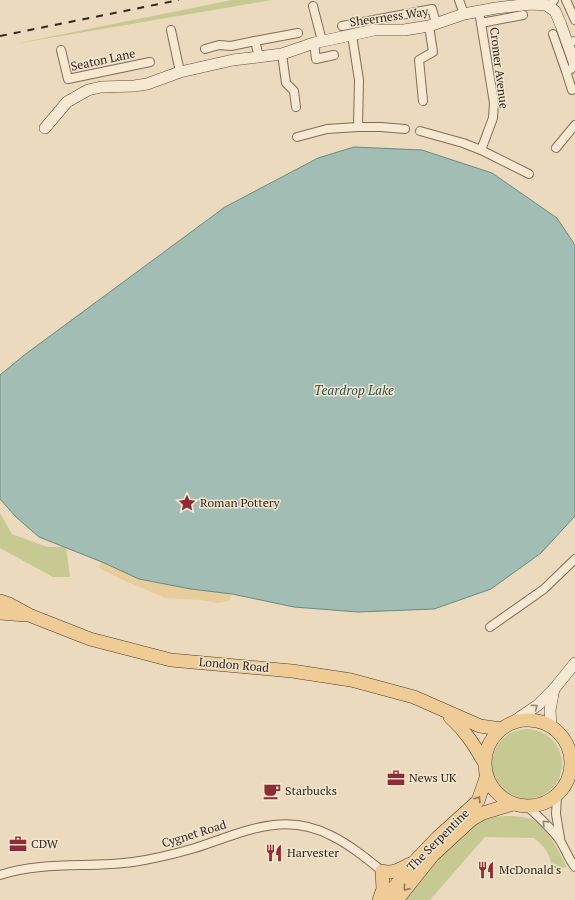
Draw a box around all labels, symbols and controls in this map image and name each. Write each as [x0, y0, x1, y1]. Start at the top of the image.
street label: Sheerness Way [349, 3, 430, 29]
street label: Cromer Avenue [487, 26, 512, 110]
street label: Seaton Lane [69, 45, 136, 74]
water label: Teardrop Lake [314, 381, 394, 399]
place icon: Roman Pottery [177, 493, 197, 513]
place label: Roman Pottery [200, 495, 281, 510]
street label: London Road [198, 654, 270, 675]
one-way arrow [530, 704, 537, 711]
office icon: News UK [386, 768, 406, 788]
place label: News UK [409, 770, 457, 785]
cafe icon: Starbucks [262, 781, 282, 801]
place label: Starbucks [285, 783, 337, 798]
one-way arrow [473, 796, 480, 803]
street label: The Serpentine [403, 805, 472, 874]
street label: Cygnet Road [160, 816, 228, 850]
one-way arrow [542, 820, 550, 828]
office icon: CDW [8, 834, 28, 854]
place label: CDW [31, 836, 59, 851]
restaurant icon: Harvester [264, 843, 284, 863]
place label: Harvester [287, 845, 339, 860]
restaurant icon: McDonald's [476, 860, 496, 880]
place label: McDonald's [499, 862, 561, 877]
one-way arrow [404, 884, 411, 891]

